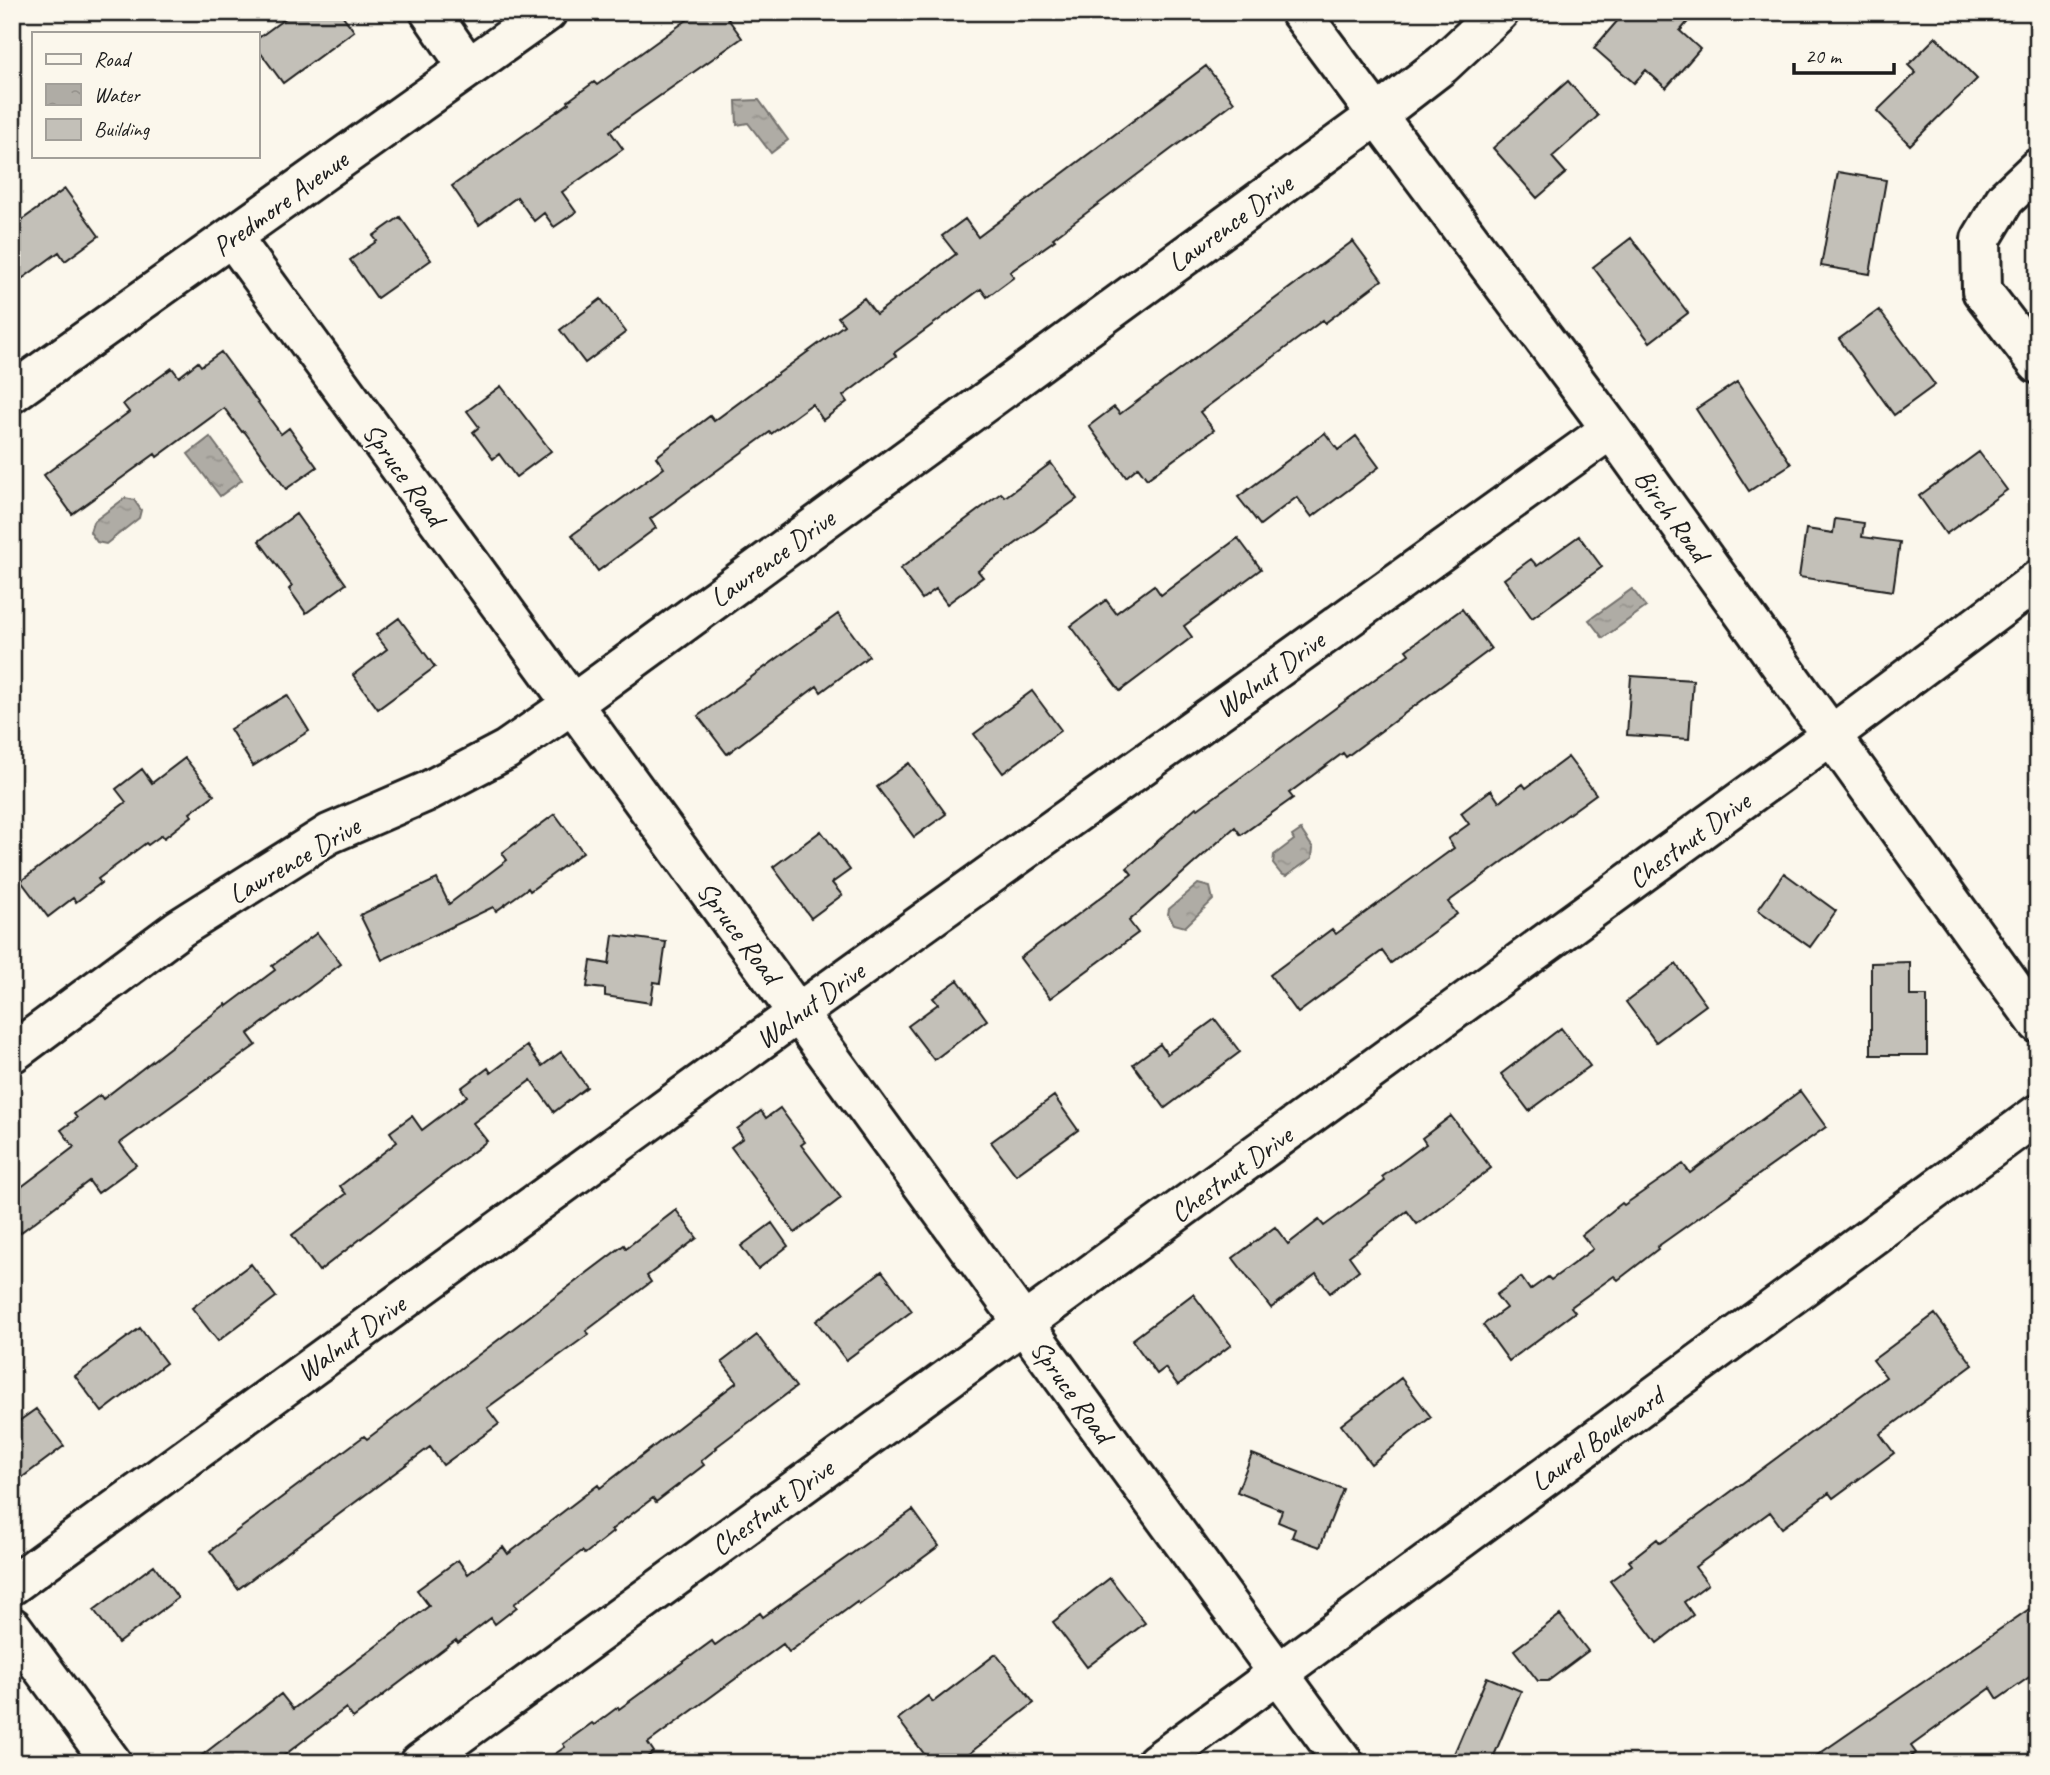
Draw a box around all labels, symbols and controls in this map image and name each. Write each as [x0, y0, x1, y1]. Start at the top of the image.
legend [32, 32, 259, 158]
scale bar [1794, 32, 1894, 76]
text: 20 m [1805, 43, 1843, 69]
text: Road [94, 46, 133, 72]
text: Water [94, 82, 141, 108]
text: Building [94, 116, 151, 142]
street label: Predmore Avenue [205, 141, 356, 264]
street label: Lawrence Drive [1161, 165, 1301, 280]
street label: Spruce Road [355, 416, 455, 536]
street label: Birch Road [1627, 462, 1720, 571]
street label: Lawrence Drive [703, 500, 843, 615]
street label: Walnut Drive [1209, 622, 1333, 725]
street label: Chestnut Drive [1621, 783, 1759, 896]
street label: Lawrence Drive [222, 807, 368, 912]
street label: Spruce Road [689, 874, 791, 993]
street label: Walnut Drive [749, 953, 873, 1056]
street label: Chestnut Drive [1163, 1117, 1301, 1230]
street label: Walnut Drive [290, 1286, 414, 1389]
street label: Spruce Road [1023, 1333, 1123, 1453]
street label: Laurel Boulevard [1524, 1377, 1674, 1499]
street label: Chestnut Drive [704, 1450, 842, 1563]

